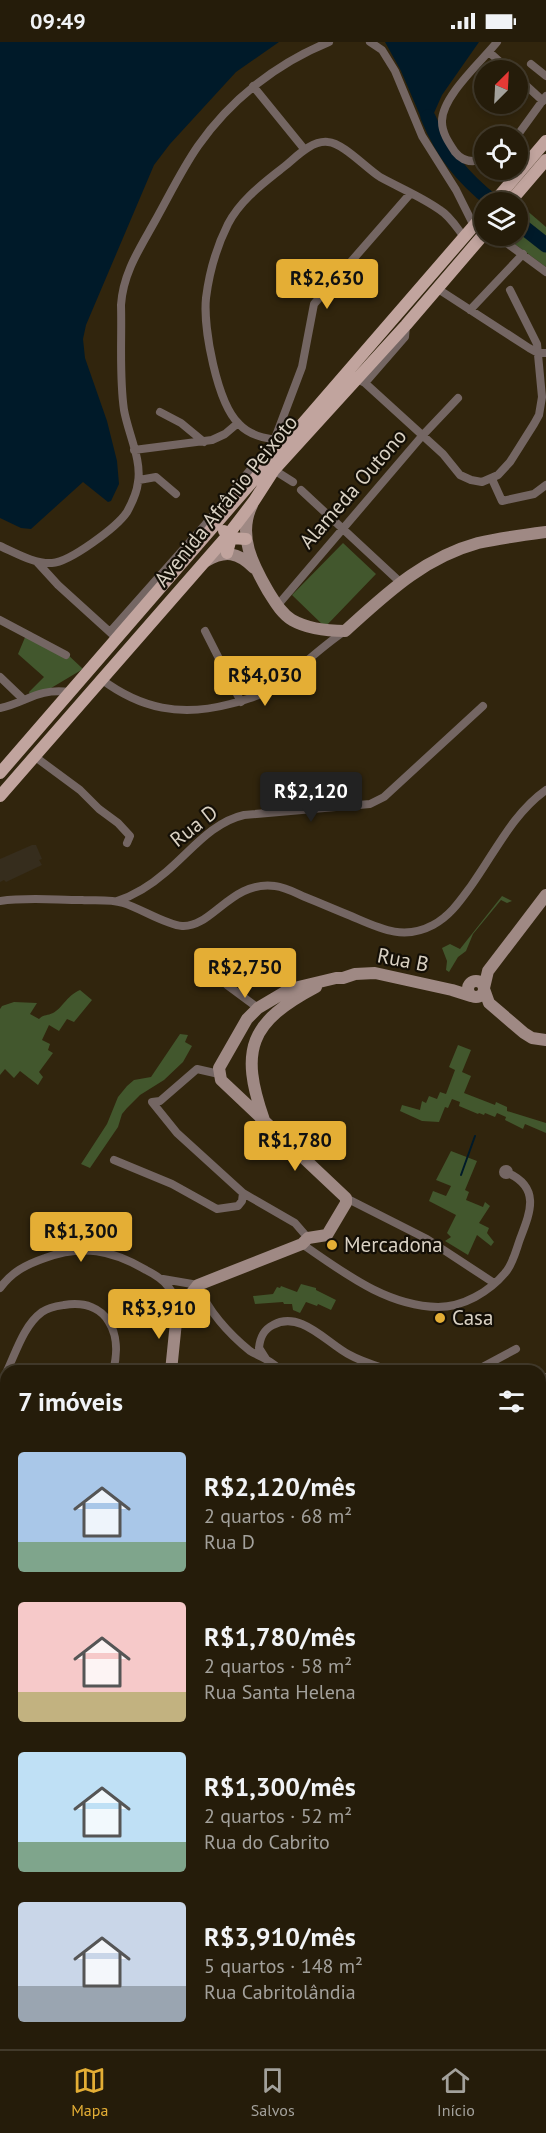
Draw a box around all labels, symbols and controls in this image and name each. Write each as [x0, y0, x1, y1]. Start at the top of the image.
text: 09:49 [30, 7, 86, 35]
north arrow [474, 60, 528, 114]
map controls [474, 60, 528, 246]
button: locate [474, 126, 528, 180]
button: layers [474, 192, 528, 246]
pin: R$2,630 [272, 259, 382, 310]
text: R$2,630 [290, 265, 364, 291]
street label: Avenida Afrânio Peixoto [148, 409, 303, 592]
street label: Alameda Outono [293, 423, 412, 554]
pin: R$4,030 [210, 656, 320, 707]
text: R$4,030 [228, 662, 302, 688]
pin: R$2,120 [256, 772, 366, 823]
text: R$2,120 [274, 778, 348, 804]
street label: Rua D [164, 799, 223, 853]
street label: Rua B [375, 941, 431, 978]
pin: R$2,750 [190, 948, 300, 999]
text: R$2,750 [208, 954, 282, 980]
pin: R$1,780 [240, 1121, 350, 1172]
text: R$1,780 [258, 1127, 332, 1153]
pin: R$1,300 [26, 1212, 136, 1263]
text: R$1,300 [44, 1218, 118, 1244]
place label: Mercadona [344, 1231, 443, 1258]
marker: Mercadona [325, 1238, 339, 1252]
pin: R$3,910 [104, 1289, 214, 1340]
text: R$3,910 [122, 1295, 196, 1321]
place label: Casa [452, 1304, 493, 1331]
marker: Casa [433, 1311, 447, 1325]
text: 7 imóveis [18, 1385, 123, 1418]
icon: filters [495, 1385, 528, 1418]
text: R$2,120/mês [204, 1470, 356, 1503]
icon: home [66, 1476, 138, 1548]
text: 2 quartos · 68 m² [204, 1503, 352, 1529]
text: Rua D [204, 1529, 255, 1555]
text: R$1,780/mês [204, 1620, 356, 1653]
icon: home [66, 1626, 138, 1698]
text: 2 quartos · 58 m² [204, 1653, 352, 1679]
text: Rua Santa Helena [204, 1679, 356, 1705]
text: R$1,300/mês [204, 1770, 356, 1803]
icon: home [66, 1776, 138, 1848]
text: 2 quartos · 52 m² [204, 1803, 352, 1829]
text: Rua do Cabrito [204, 1829, 330, 1855]
text: R$3,910/mês [204, 1920, 356, 1953]
icon: home [66, 1926, 138, 1998]
text: 5 quartos · 148 m² [204, 1953, 363, 1979]
text: Rua Cabritolândia [204, 1979, 356, 2005]
tab: Mapa [71, 2064, 108, 2120]
tab: Salvos [251, 2064, 295, 2120]
tab: Início [437, 2064, 475, 2120]

